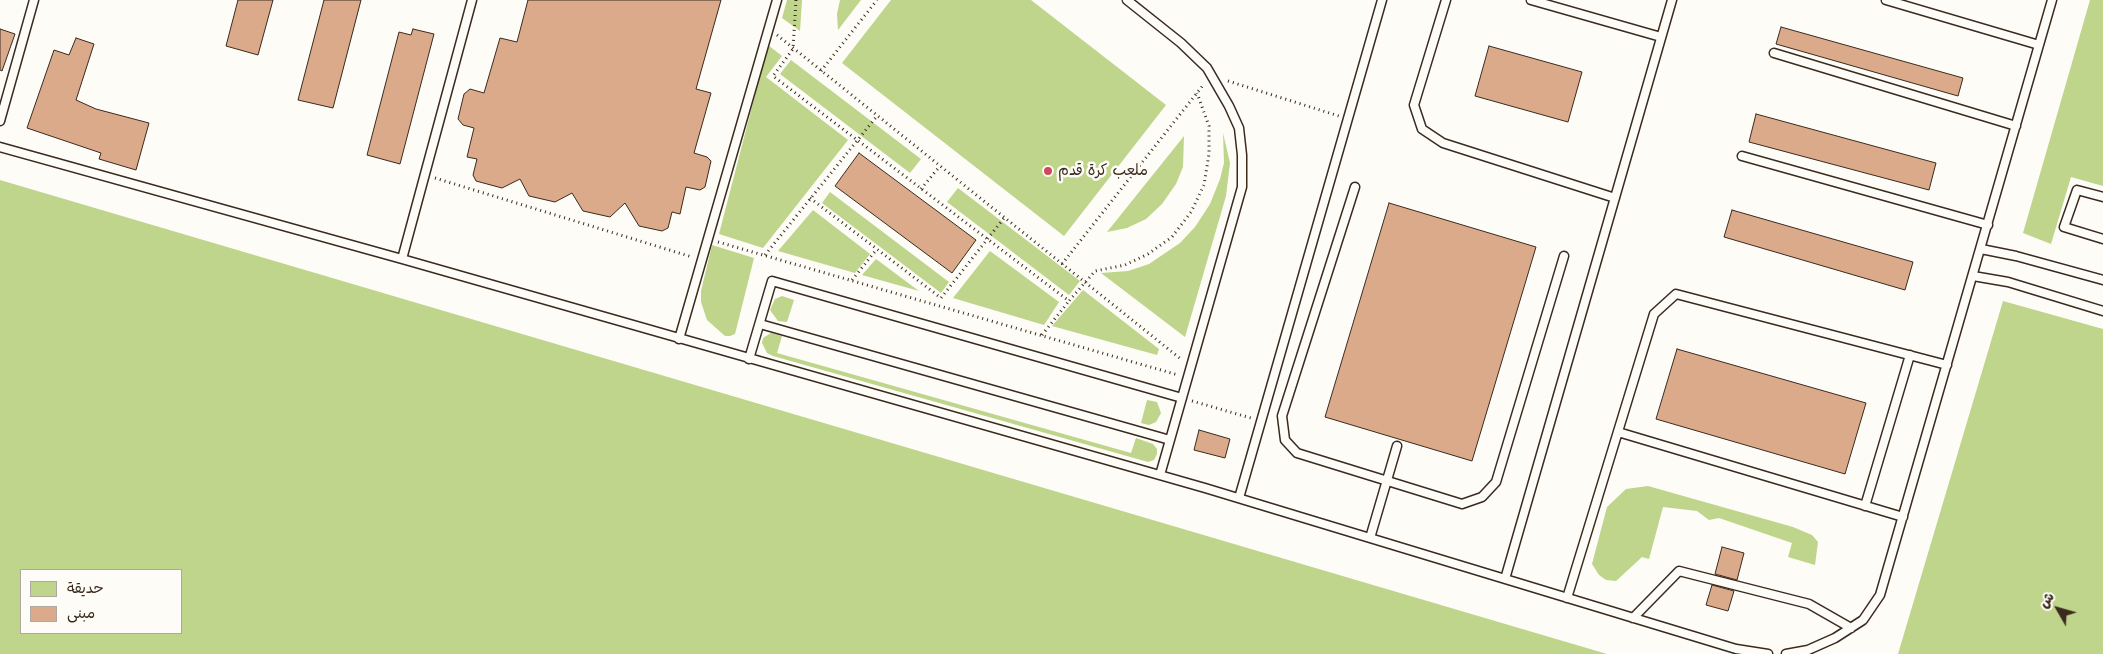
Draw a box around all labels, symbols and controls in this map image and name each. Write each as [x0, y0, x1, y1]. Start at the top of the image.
place label: ملعب كرة قدم [1058, 162, 1148, 180]
marker: ملعب كرة قدم [1042, 165, 1054, 177]
legend [20, 569, 182, 634]
text: حديقة [67, 578, 104, 598]
north arrow [2033, 584, 2083, 634]
text: ش [2034, 588, 2058, 611]
text: مبنى [67, 603, 95, 623]

